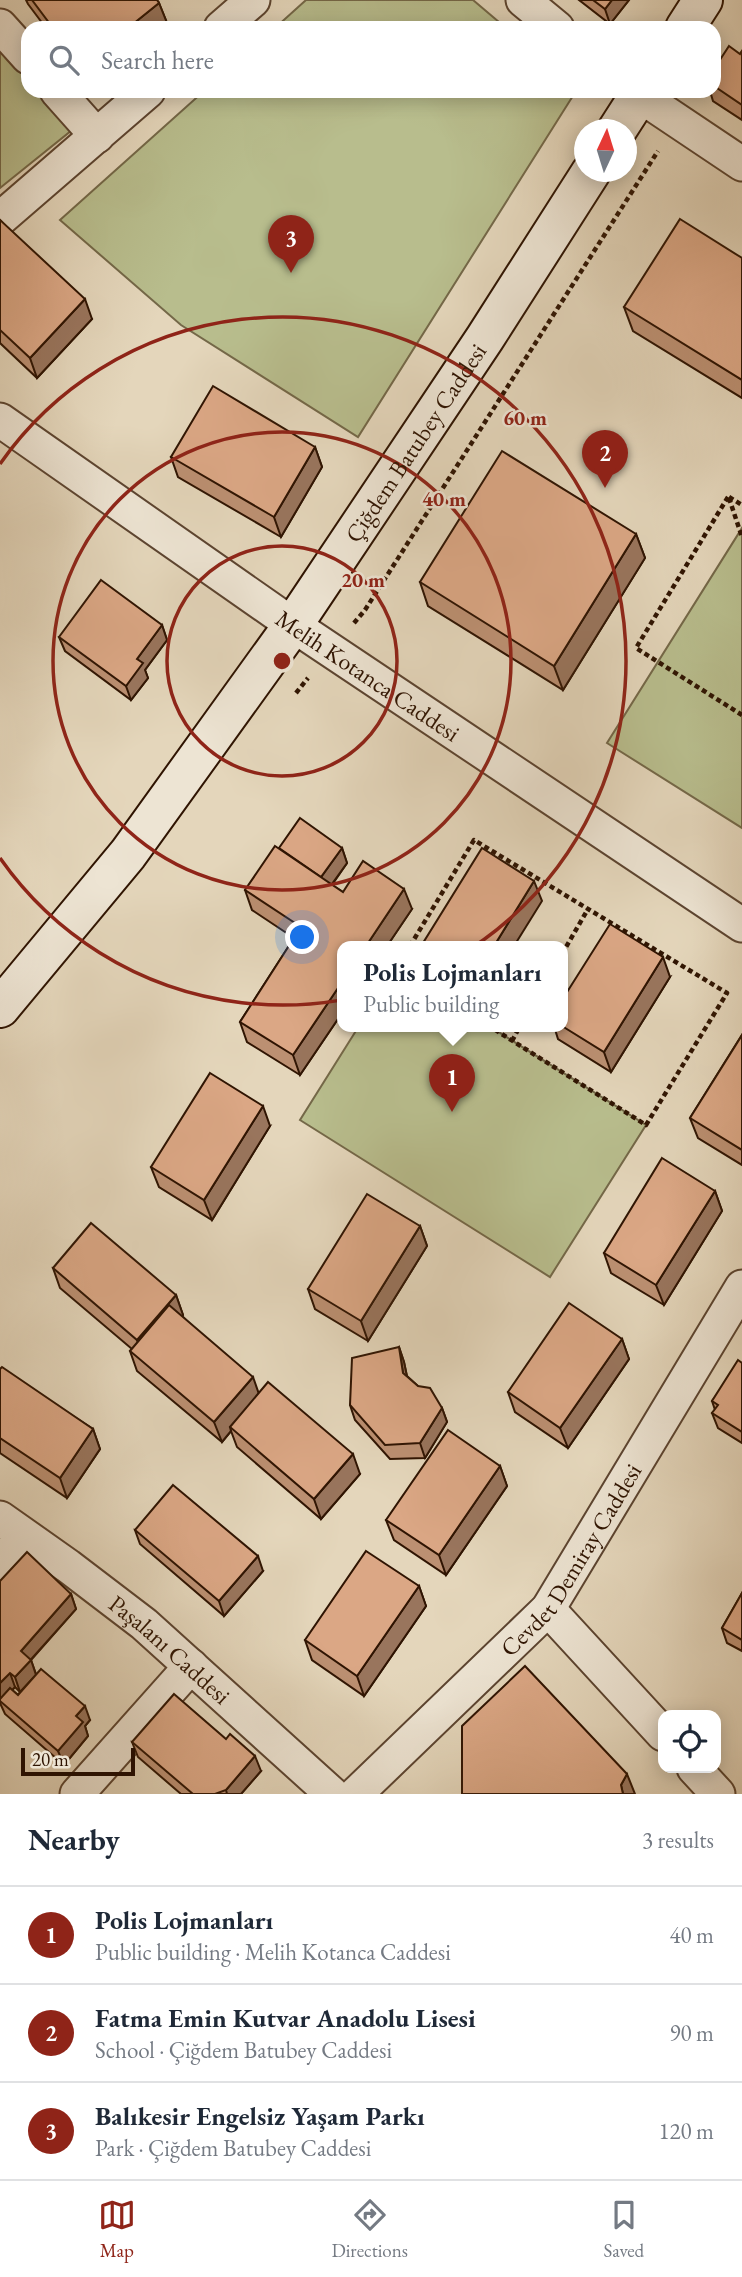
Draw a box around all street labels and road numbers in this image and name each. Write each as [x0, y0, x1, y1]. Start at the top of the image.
street label: Çiğdem Batubey Caddesi [337, 337, 493, 548]
street label: Melih Kotanca Caddesi [270, 602, 466, 748]
street label: Cevdet Demiray Caddesi [493, 1457, 648, 1663]
street label: Paşalanı Caddesi [103, 1588, 238, 1711]

